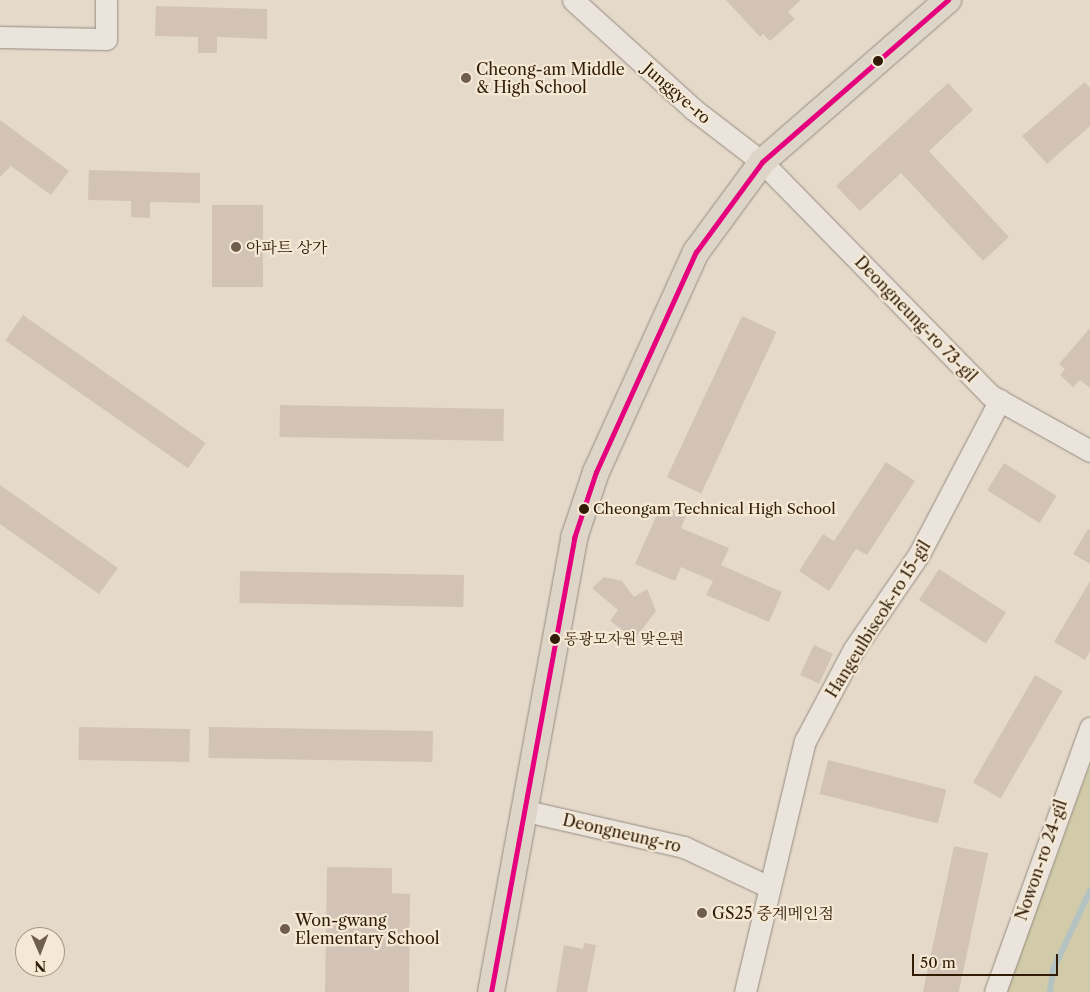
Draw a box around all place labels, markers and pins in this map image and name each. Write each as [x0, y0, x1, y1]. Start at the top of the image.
unlabelled marker [873, 56, 883, 66]
place label: Cheong-am Middle & High School [476, 59, 625, 97]
marker: Cheong-am Middle & High School [460, 72, 472, 84]
place label: 아파트 상가 [246, 237, 328, 257]
marker: 아파트 상가 [230, 241, 242, 253]
place label: Cheongam Technical High School [593, 500, 836, 518]
marker: Cheongam Technical High School [579, 504, 589, 514]
place label: 동광모자원 맞은편 [564, 630, 684, 648]
marker: 동광모자원 맞은편 [550, 634, 560, 644]
place label: GS25 중계메인점 [712, 903, 834, 923]
marker: GS25 중계메인점 [696, 907, 708, 919]
place label: Won-gwang Elementary School [295, 910, 440, 948]
marker: Won-gwang Elementary School [279, 923, 291, 935]

